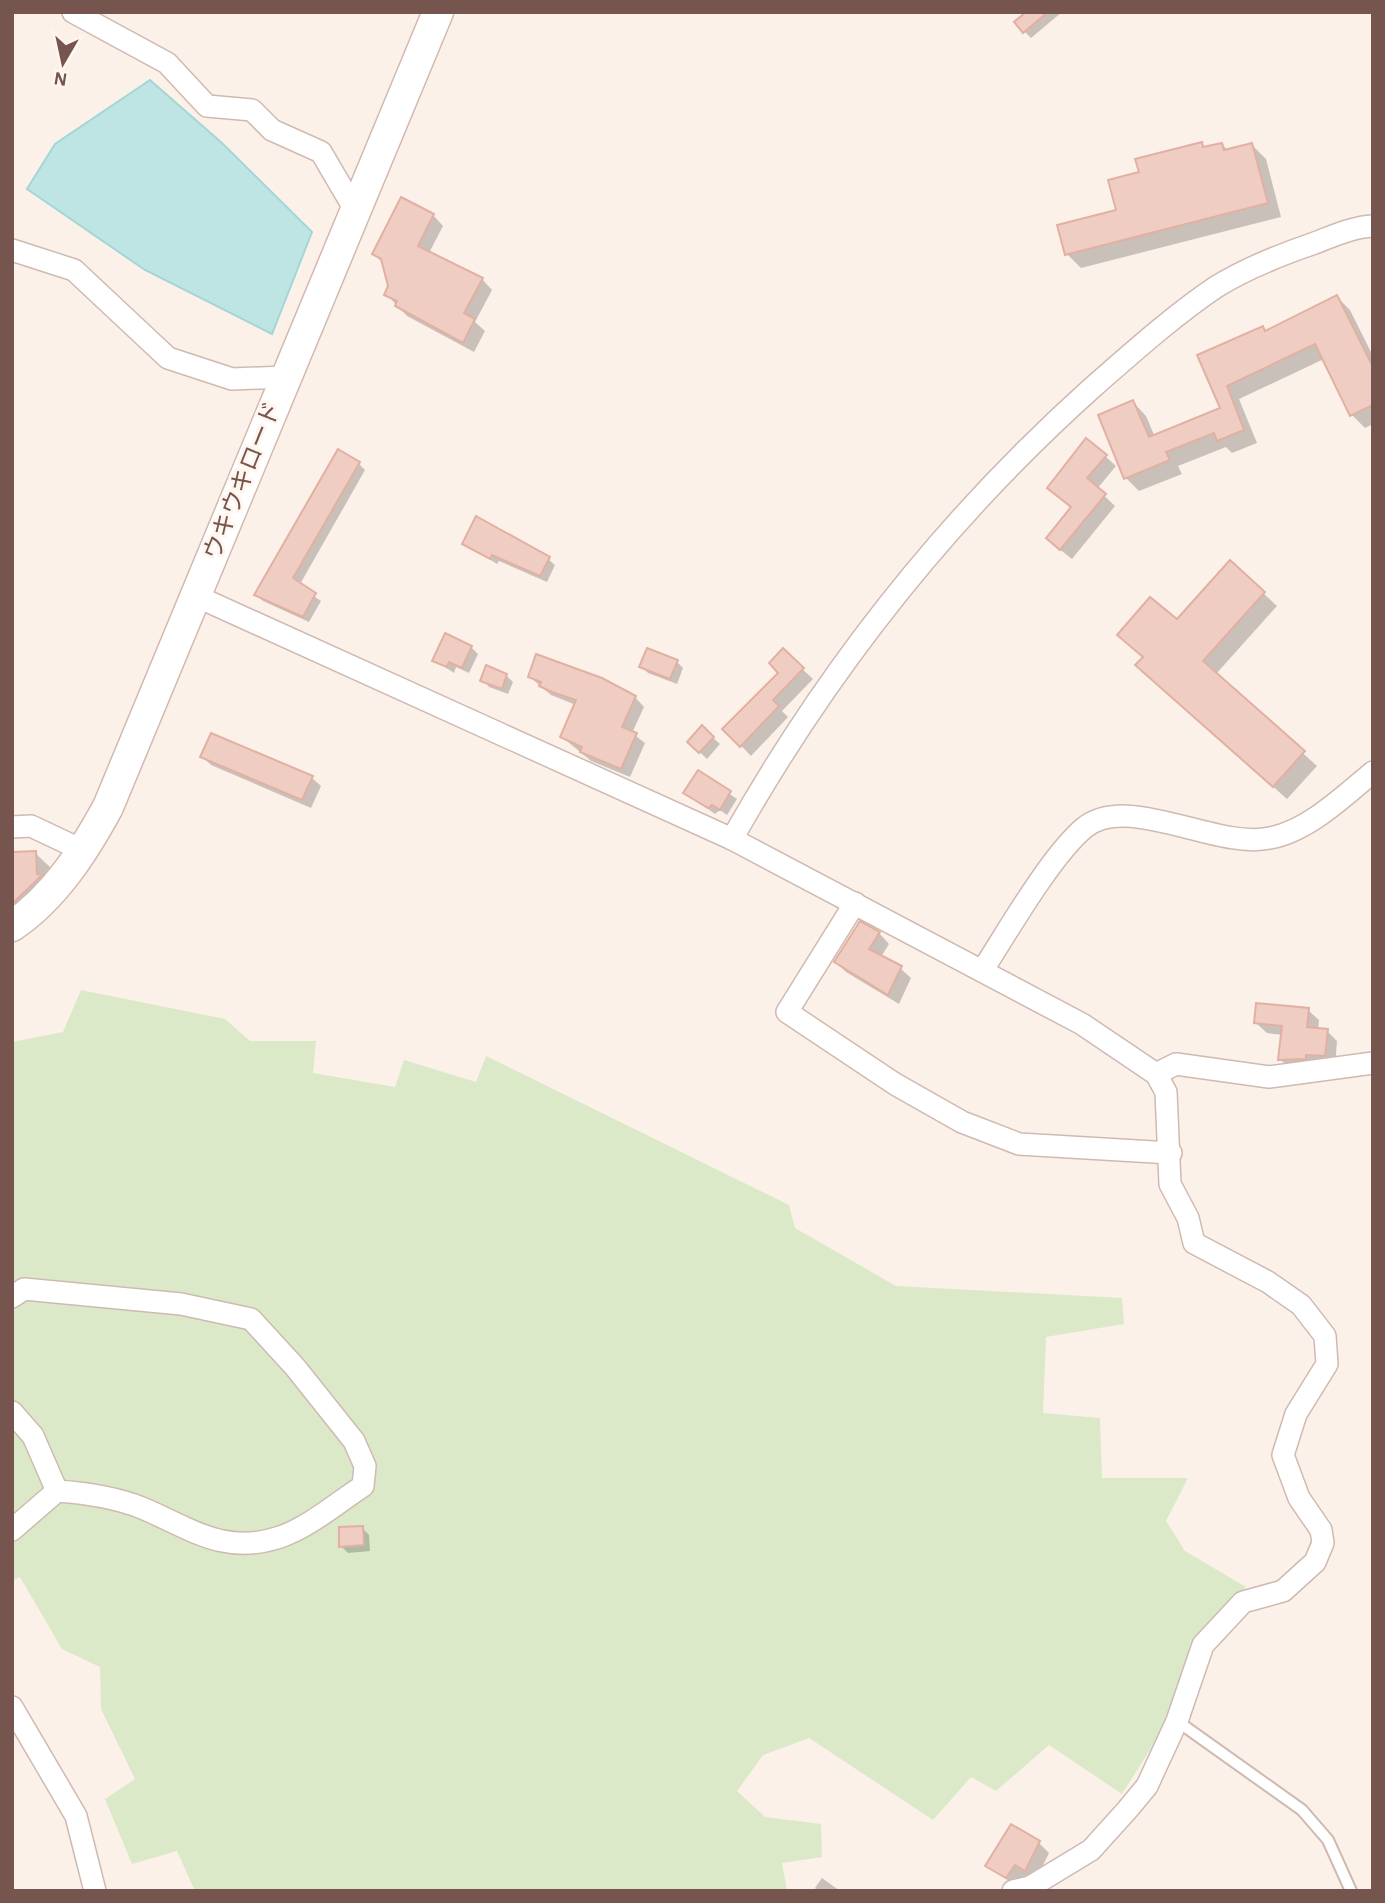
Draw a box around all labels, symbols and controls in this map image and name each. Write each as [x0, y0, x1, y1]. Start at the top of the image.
north arrow [28, 28, 98, 98]
text: N [53, 68, 69, 89]
street label: ウキウキロード [199, 398, 286, 563]

